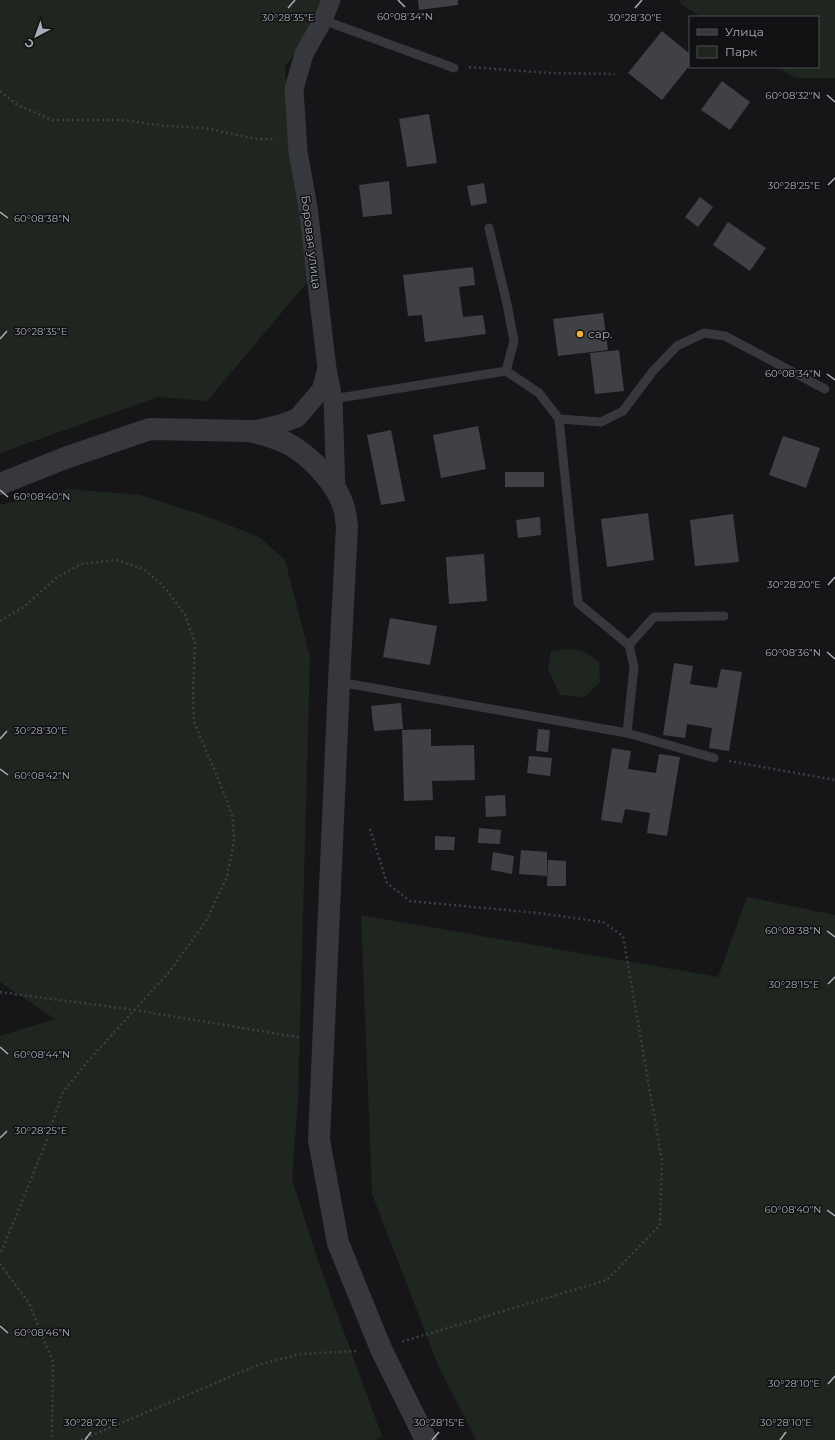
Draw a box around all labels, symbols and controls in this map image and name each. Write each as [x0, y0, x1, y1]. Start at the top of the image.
text: 60°08'34"N [377, 10, 433, 23]
text: 30°28'35"E [262, 11, 315, 24]
text: 30°28'30"E [608, 11, 662, 24]
north arrow [16, 16, 56, 56]
legend [689, 16, 819, 68]
text: Улица [725, 24, 764, 39]
text: С [22, 36, 37, 51]
text: Парк [725, 44, 757, 59]
text: 60°08'32"N [765, 89, 821, 102]
text: 30°28'25"E [768, 179, 821, 192]
street label: Боровая улица [298, 194, 325, 290]
text: 60°08'38"N [14, 212, 70, 225]
text: 30°28'35"E [15, 325, 68, 338]
place label: сар. [588, 326, 612, 341]
marker: сар. [575, 329, 585, 339]
text: 60°08'34"N [765, 367, 821, 380]
text: 60°08'40"N [14, 490, 70, 503]
text: 30°28'20"E [767, 578, 821, 591]
text: 60°08'36"N [765, 646, 821, 659]
text: 30°28'30"E [14, 724, 68, 737]
text: 60°08'42"N [14, 769, 70, 782]
text: 60°08'38"N [765, 924, 821, 937]
text: 30°28'15"E [768, 978, 820, 991]
text: 60°08'44"N [14, 1048, 70, 1061]
text: 30°28'25"E [15, 1124, 68, 1137]
text: 60°08'40"N [765, 1203, 821, 1216]
text: 60°08'46"N [14, 1326, 70, 1339]
text: 30°28'10"E [768, 1377, 820, 1390]
text: 30°28'20"E [64, 1416, 118, 1429]
text: 30°28'15"E [413, 1416, 465, 1429]
text: 30°28'10"E [760, 1416, 812, 1429]

